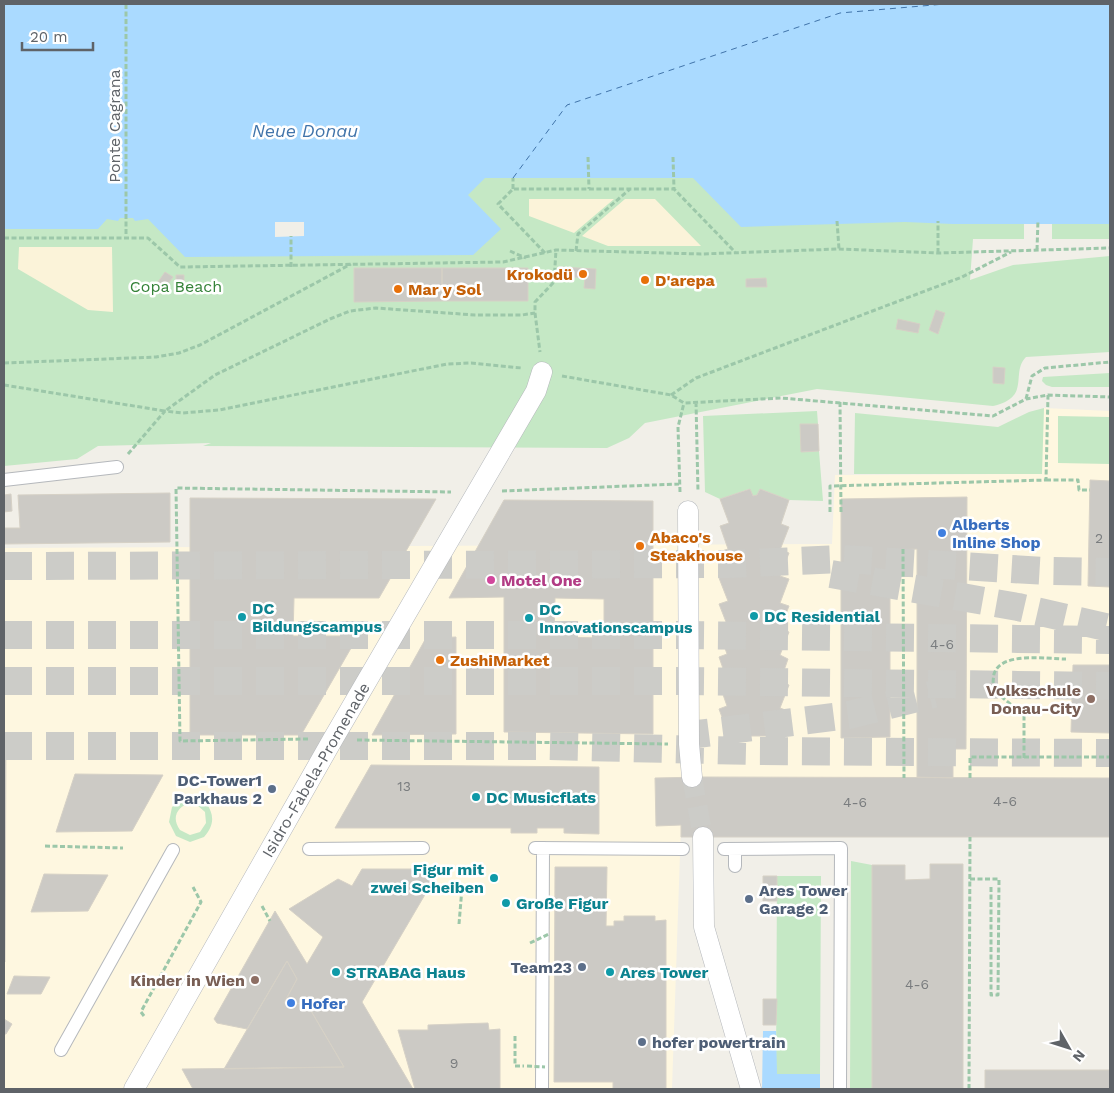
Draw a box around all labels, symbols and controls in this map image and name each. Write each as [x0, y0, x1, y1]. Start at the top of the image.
scale bar [22, 20, 94, 52]
text: 20 m [30, 28, 68, 46]
street label: Ponte Cagrana [105, 69, 124, 183]
water label: Neue Donau [252, 120, 358, 141]
place label: Krokodü [507, 265, 573, 284]
marker: Krokodü [577, 268, 589, 280]
place label: D'arepa [655, 271, 715, 290]
marker: D'arepa [639, 274, 651, 286]
park label: Copa Beach [130, 277, 222, 296]
place label: Mar y Sol [408, 280, 482, 299]
marker: Mar y Sol [392, 283, 404, 295]
place label: Alberts Inline Shop [952, 515, 1040, 552]
marker: Alberts Inline Shop [936, 527, 948, 539]
place label: Abaco's Steakhouse [650, 528, 743, 565]
house number: 2 [1095, 530, 1103, 546]
marker: Abaco's Steakhouse [634, 540, 646, 552]
place label: Motel One [501, 571, 582, 590]
marker: Motel One [485, 574, 497, 586]
place label: DC Bildungscampus [252, 599, 382, 636]
place label: DC Innovationscampus [539, 600, 693, 637]
place label: DC Residential [764, 607, 880, 626]
marker: DC Residential [748, 610, 760, 622]
marker: DC Bildungscampus [236, 611, 248, 623]
marker: DC Innovationscampus [523, 612, 535, 624]
house number: 4-6 [930, 636, 954, 652]
place label: ZushiMarket [450, 651, 549, 670]
marker: ZushiMarket [434, 654, 446, 666]
street label: Isidro-Fabela-Promenade [258, 679, 374, 861]
place label: Volksschule Donau-City [986, 681, 1082, 718]
marker: Volksschule Donau-City [1085, 693, 1097, 705]
place label: DC-Tower1 Parkhaus 2 [173, 771, 262, 808]
house number: 13 [397, 778, 411, 794]
marker: DC-Tower1 Parkhaus 2 [266, 783, 278, 795]
place label: DC Musicflats [486, 788, 597, 807]
marker: DC Musicflats [470, 791, 482, 803]
house number: 4-6 [993, 793, 1017, 809]
house number: 4-6 [843, 794, 867, 810]
place label: Figur mit zwei Scheiben [371, 860, 484, 897]
marker: Figur mit zwei Scheiben [488, 872, 500, 884]
place label: Ares Tower Garage 2 [759, 881, 848, 918]
marker: Ares Tower Garage 2 [743, 893, 755, 905]
place label: Große Figur [516, 894, 608, 913]
marker: Große Figur [500, 897, 512, 909]
place label: Team23 [510, 958, 572, 977]
marker: Team23 [576, 961, 588, 973]
place label: STRABAG Haus [346, 963, 466, 982]
place label: Ares Tower [620, 963, 709, 982]
marker: STRABAG Haus [330, 966, 342, 978]
marker: Ares Tower [604, 966, 616, 978]
place label: Kinder in Wien [130, 971, 245, 990]
marker: Kinder in Wien [249, 974, 261, 986]
house number: 4-6 [905, 976, 929, 992]
place label: Hofer [301, 994, 345, 1013]
marker: Hofer [285, 997, 297, 1009]
north arrow [1044, 1023, 1094, 1073]
place label: hofer powertrain [652, 1033, 786, 1052]
marker: hofer powertrain [636, 1036, 648, 1048]
text: N [1070, 1047, 1089, 1065]
house number: 9 [450, 1055, 458, 1071]

